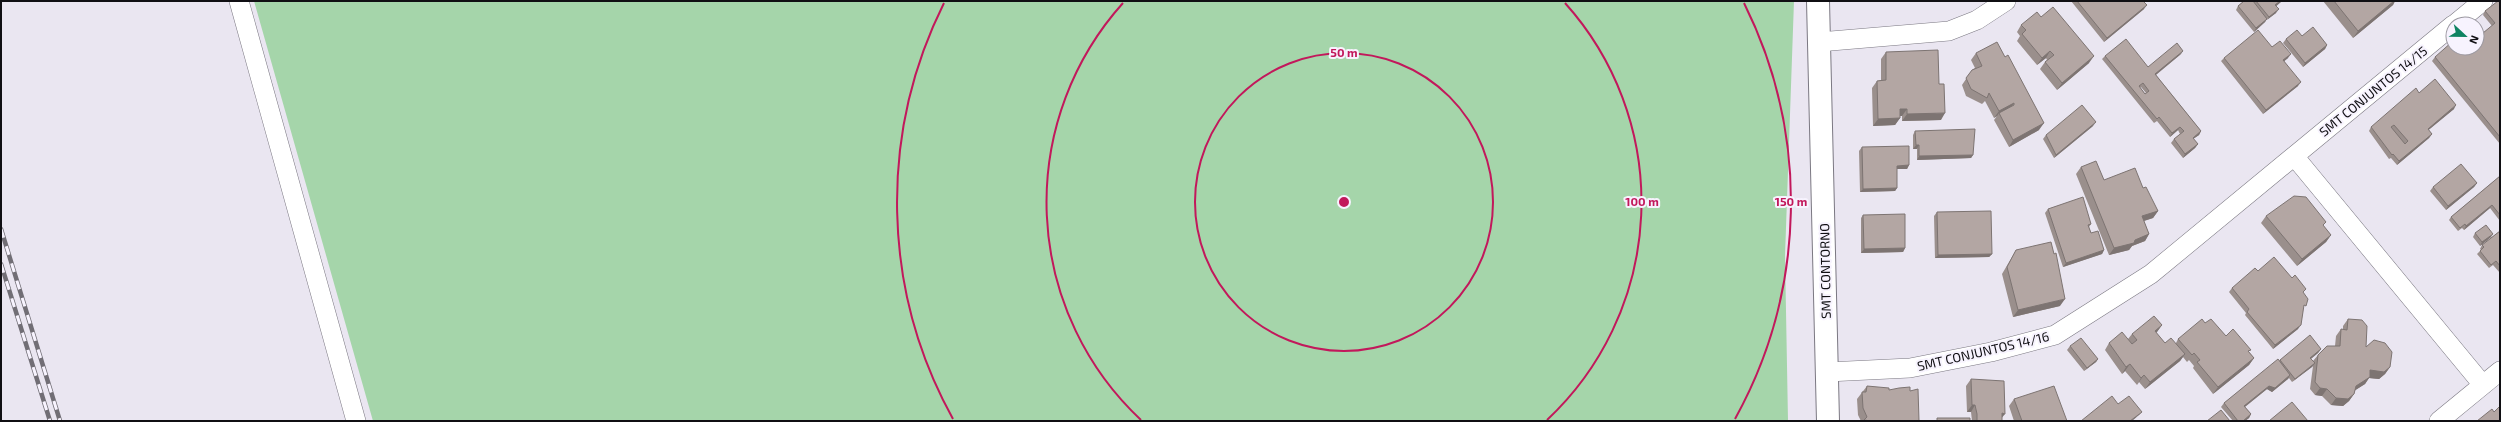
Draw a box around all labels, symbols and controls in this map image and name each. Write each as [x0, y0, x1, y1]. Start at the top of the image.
north arrow [2445, 16, 2485, 56]
text: N [2467, 34, 2482, 46]
street label: SMT CONJUNTOS 14/15 [2316, 42, 2430, 140]
text: 50 m [1330, 45, 1358, 59]
text: 100 m [1625, 194, 1659, 208]
text: 150 m [1775, 194, 1807, 208]
centre of rings [1337, 195, 1351, 209]
street label: SMT CONTORNO [1816, 223, 1834, 319]
street label: SMT CONJUNTOS 14/16 [1915, 328, 2051, 374]

